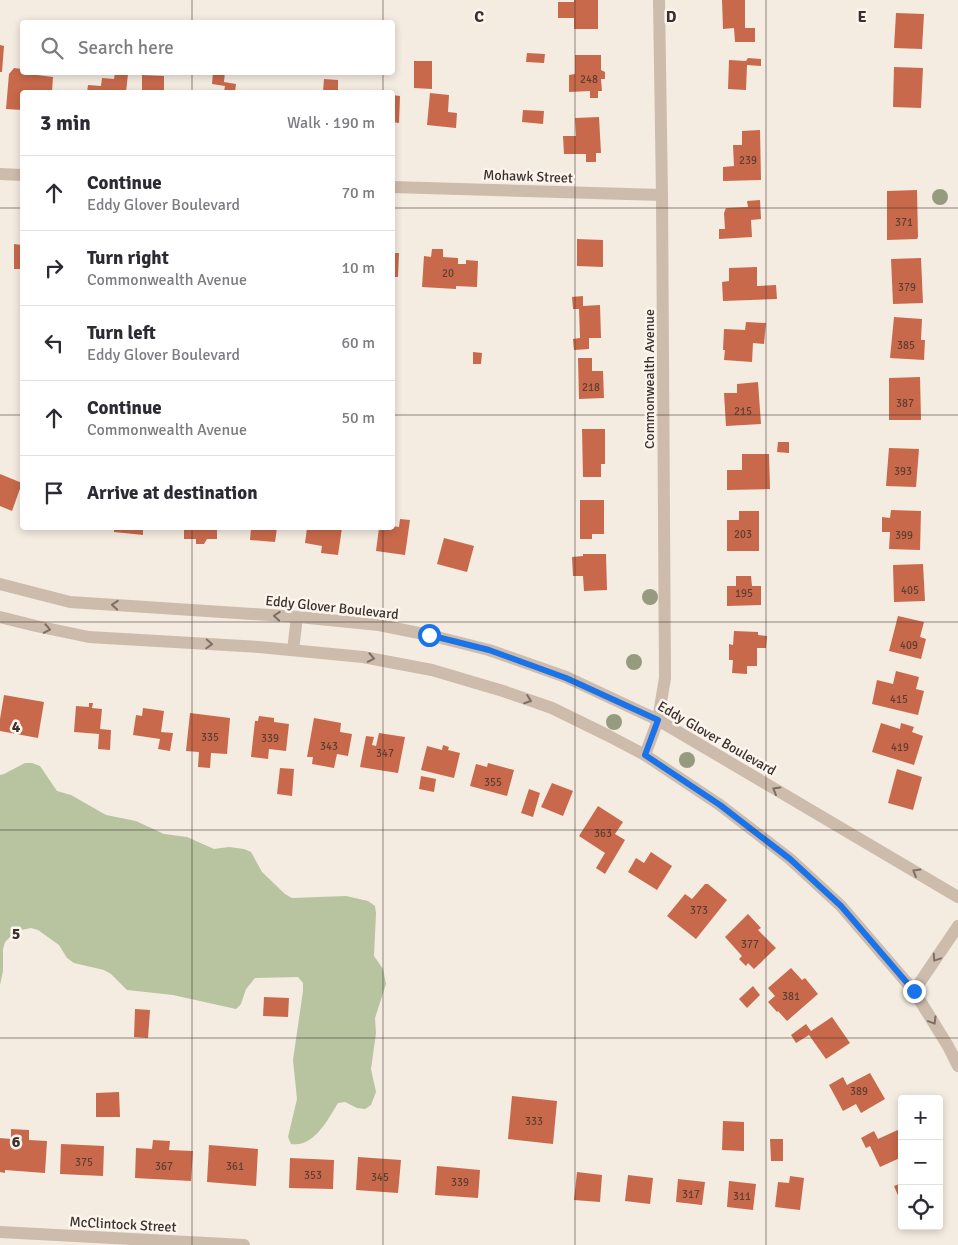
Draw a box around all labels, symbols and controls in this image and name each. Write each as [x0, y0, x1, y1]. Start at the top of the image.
text: C [474, 7, 484, 27]
text: D [666, 7, 677, 27]
text: E [857, 7, 867, 27]
search box [20, 20, 395, 75]
icon: search [38, 34, 66, 62]
text: Search here [78, 36, 174, 60]
house number: 248 [580, 73, 598, 86]
text: 3 min [40, 110, 91, 136]
text: Walk · 190 m [287, 113, 375, 133]
house number: 239 [739, 154, 757, 167]
street label: Mohawk Street [483, 166, 573, 187]
text: Continue [87, 171, 162, 195]
icon: ahead [40, 179, 68, 207]
text: 70 m [341, 183, 375, 203]
text: Eddy Glover Boulevard [87, 195, 240, 215]
house number: 371 [895, 216, 913, 229]
text: Turn right [87, 246, 169, 270]
icon: right [40, 254, 68, 282]
text: 10 m [341, 258, 375, 278]
house number: 20 [442, 267, 454, 280]
text: Commonwealth Avenue [87, 270, 247, 290]
house number: 379 [898, 281, 916, 294]
street label: Commonwealth Avenue [641, 309, 658, 449]
text: Turn left [87, 321, 156, 345]
icon: left [40, 329, 68, 357]
text: 60 m [341, 333, 375, 353]
house number: 385 [897, 339, 915, 352]
text: Eddy Glover Boulevard [87, 345, 240, 365]
house number: 218 [582, 381, 600, 394]
text: Continue [87, 396, 162, 420]
house number: 387 [896, 397, 914, 410]
icon: ahead [40, 404, 68, 432]
house number: 215 [734, 405, 752, 418]
text: 50 m [341, 408, 375, 428]
text: Commonwealth Avenue [87, 420, 247, 440]
house number: 393 [894, 465, 912, 478]
icon: arrive [40, 479, 68, 507]
text: Arrive at destination [87, 481, 258, 505]
house number: 203 [734, 528, 752, 541]
house number: 399 [895, 529, 913, 542]
house number: 405 [901, 584, 919, 597]
house number: 195 [735, 587, 753, 600]
street label: Eddy Glover Boulevard [264, 592, 399, 623]
one-way arrow [111, 600, 119, 611]
one-way arrow [273, 610, 281, 621]
one-way arrow [43, 623, 52, 633]
route start [418, 624, 441, 647]
one-way arrow [205, 638, 213, 649]
house number: 409 [900, 639, 918, 652]
one-way arrow [366, 653, 375, 663]
house number: 415 [890, 693, 908, 706]
one-way arrow [523, 694, 531, 704]
street label: Eddy Glover Boulevard [655, 698, 779, 779]
text: 4 [12, 717, 21, 737]
house number: 335 [201, 731, 219, 744]
house number: 339 [261, 732, 279, 745]
house number: 343 [320, 740, 338, 753]
house number: 419 [891, 741, 909, 754]
house number: 347 [376, 747, 394, 760]
house number: 355 [484, 776, 502, 789]
one-way arrow [773, 786, 782, 796]
house number: 363 [594, 827, 612, 840]
one-way arrow [913, 868, 922, 878]
house number: 373 [690, 904, 708, 917]
text: 5 [12, 924, 20, 944]
house number: 377 [741, 938, 759, 951]
one-way arrow [933, 953, 942, 962]
route end [903, 980, 926, 1003]
house number: 381 [782, 990, 800, 1003]
one-way arrow [926, 1015, 936, 1024]
house number: 389 [850, 1085, 868, 1098]
map controls [898, 1095, 943, 1230]
button: + [898, 1095, 943, 1140]
house number: 333 [525, 1115, 543, 1128]
text: 6 [12, 1132, 21, 1152]
button: − [898, 1140, 943, 1185]
house number: 375 [75, 1156, 93, 1169]
house number: 367 [155, 1160, 173, 1173]
house number: 361 [226, 1160, 244, 1173]
house number: 353 [304, 1169, 322, 1182]
house number: 345 [371, 1171, 389, 1184]
house number: 339 [451, 1176, 469, 1189]
button: locate [898, 1185, 943, 1230]
house number: 317 [682, 1188, 700, 1201]
house number: 311 [733, 1190, 751, 1203]
street label: McClintock Street [69, 1213, 177, 1236]

